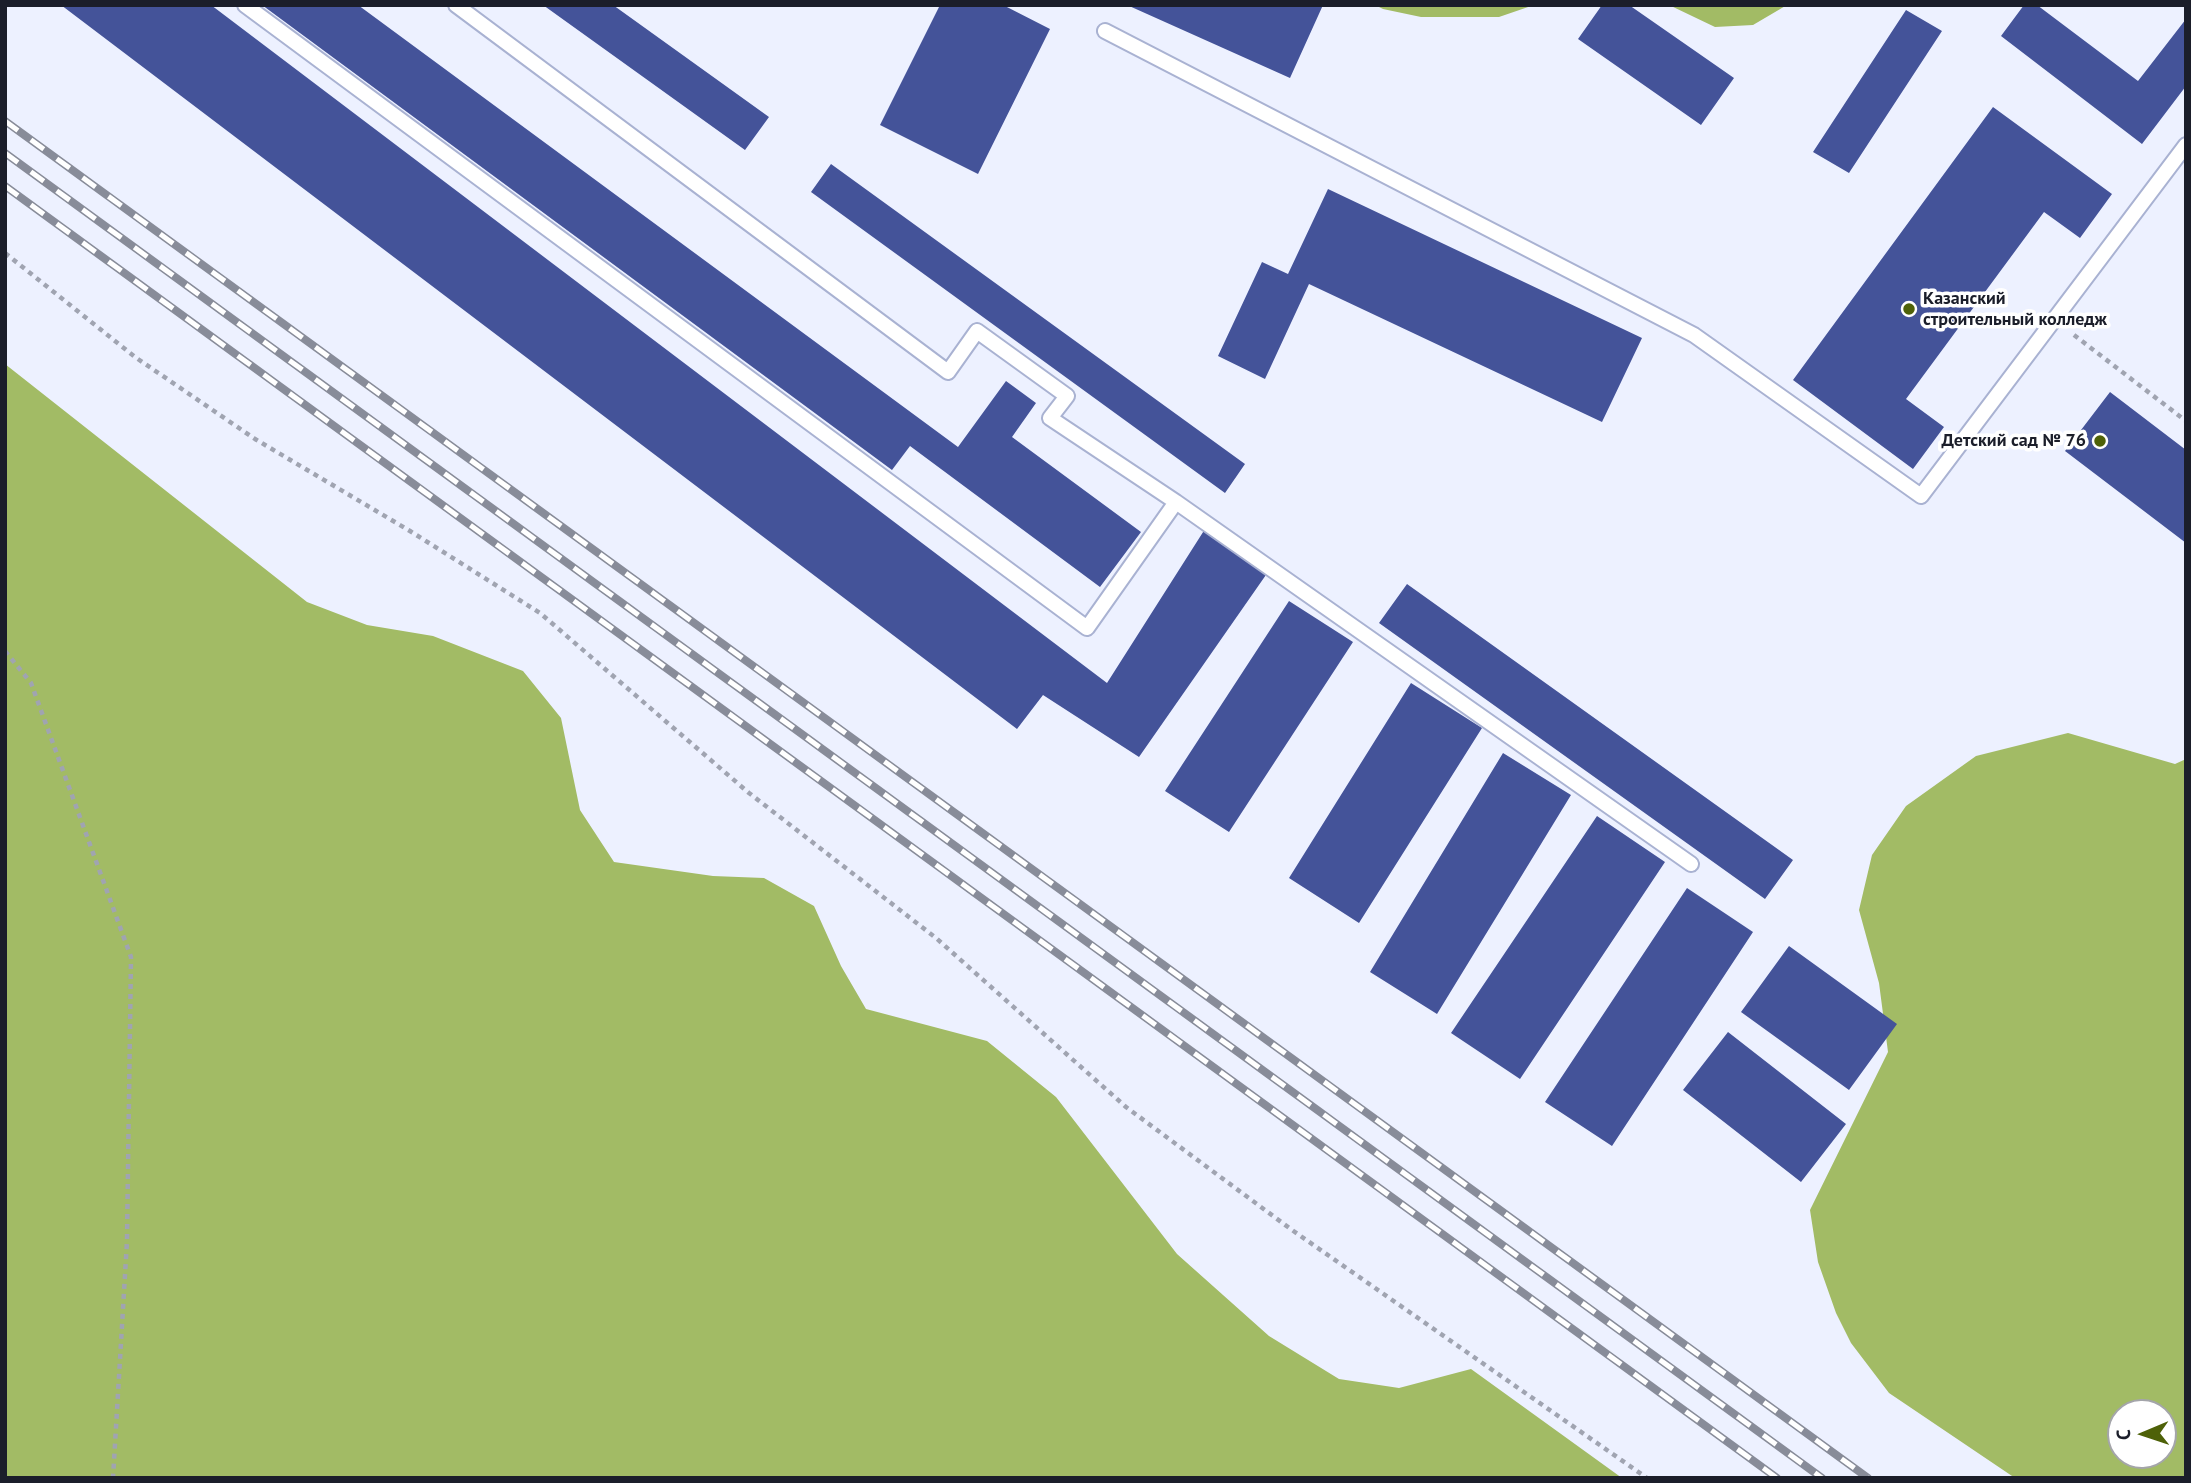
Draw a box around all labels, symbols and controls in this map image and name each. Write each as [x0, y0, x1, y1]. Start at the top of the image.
place label: Казанский строительный колледж [1923, 288, 2107, 330]
marker: Казанский строительный колледж [1901, 301, 1917, 317]
place label: Детский сад № 76 [1942, 430, 2086, 452]
marker: Детский сад № 76 [2092, 433, 2108, 449]
north arrow [2107, 1399, 2177, 1469]
text: С [2111, 1429, 2135, 1440]

